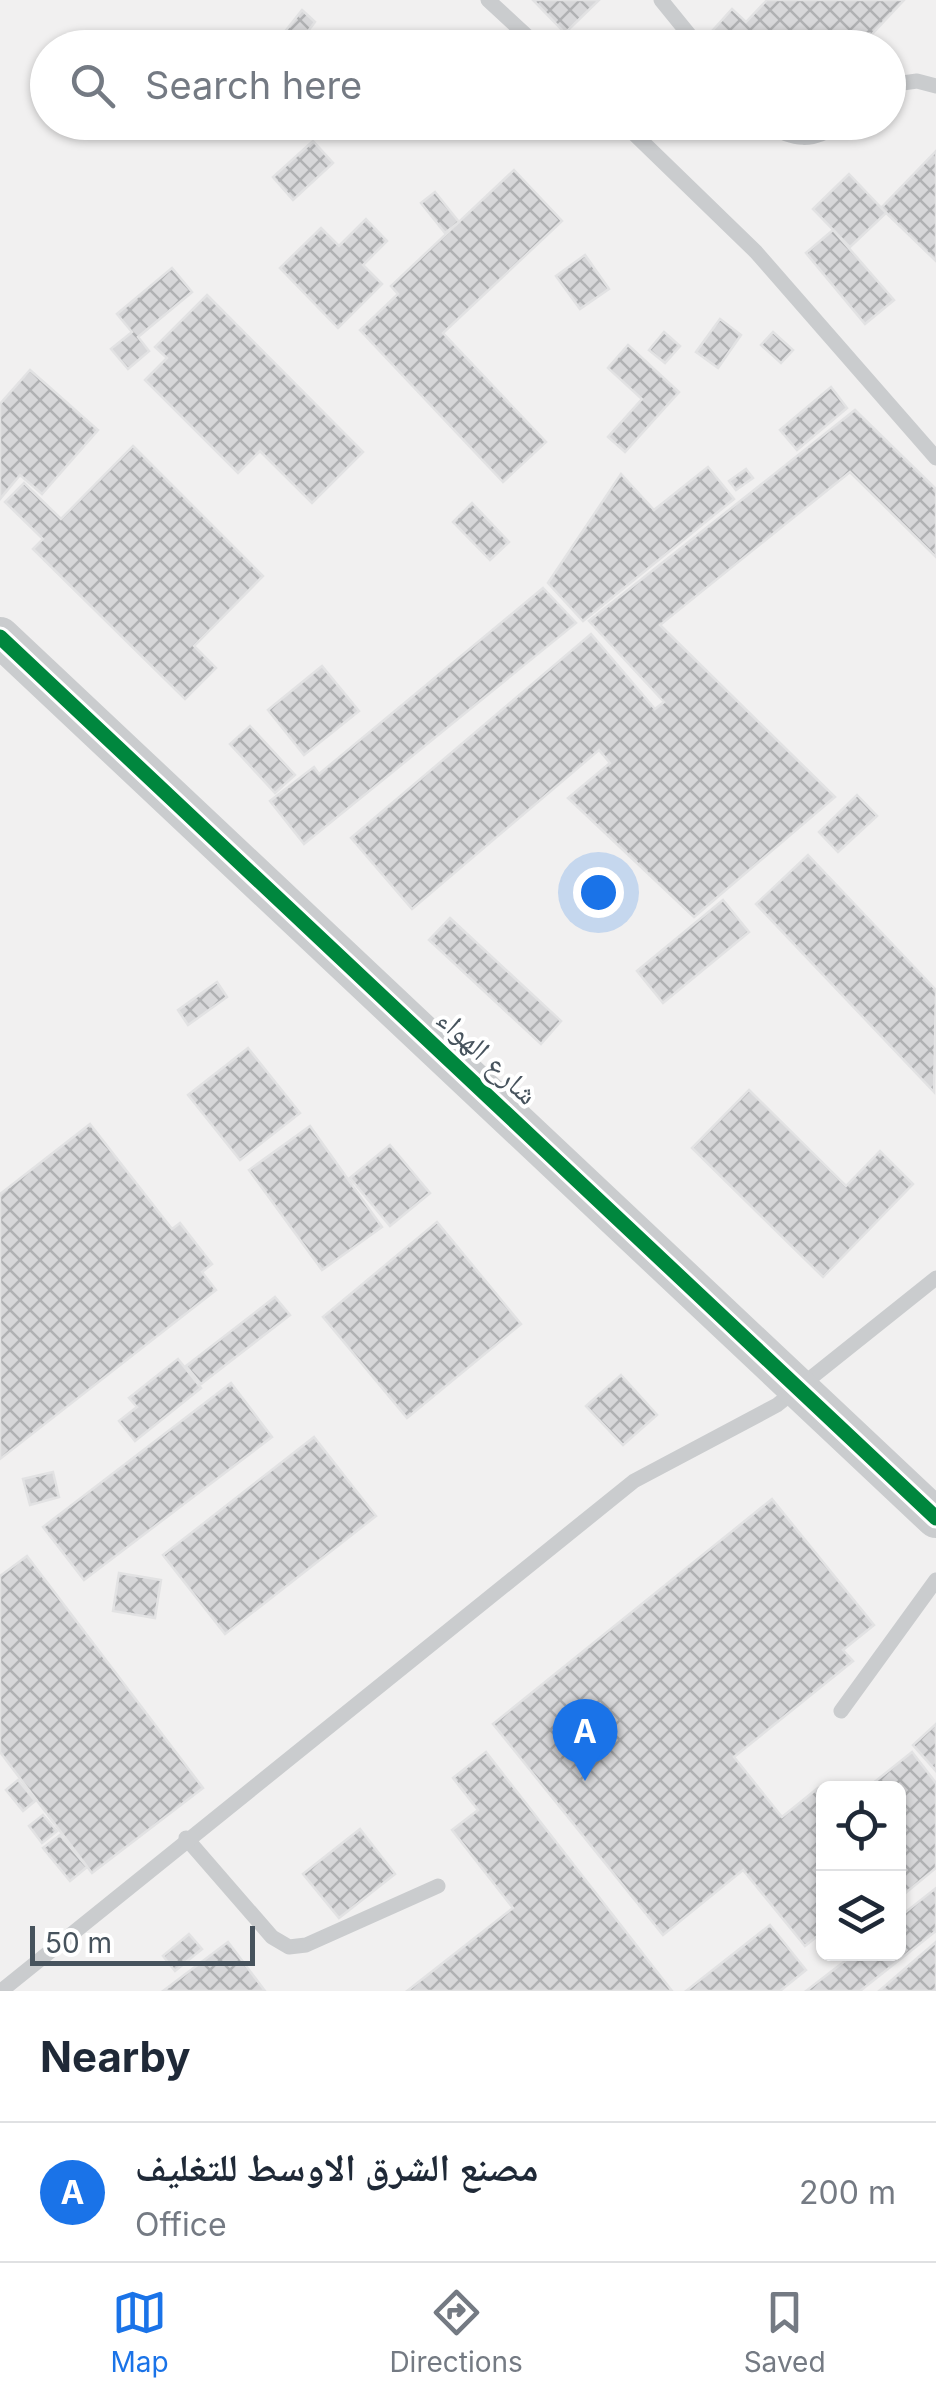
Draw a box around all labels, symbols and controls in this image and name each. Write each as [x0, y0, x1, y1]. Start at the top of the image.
search box [30, 30, 906, 140]
icon: search [65, 58, 120, 113]
text: Search here [145, 62, 362, 108]
your location [573, 867, 624, 918]
street label: شارع الهواء [429, 1000, 546, 1113]
pin: A [552, 1698, 618, 1781]
map controls [816, 1781, 906, 1961]
button: locate [816, 1781, 906, 1871]
button: layers [816, 1871, 906, 1961]
scale bar [30, 1921, 255, 1966]
text: 50 m [45, 1926, 112, 1960]
text: Nearby [40, 2031, 191, 2082]
text: مصنع الشرق الاوسط للتغليف [135, 2144, 539, 2190]
text: A [61, 2173, 84, 2212]
text: 200 m [799, 2173, 896, 2212]
text: Office [135, 2205, 227, 2244]
tab: Map [110, 2285, 169, 2379]
tab: Directions [389, 2285, 523, 2379]
tab: Saved [744, 2285, 826, 2379]

